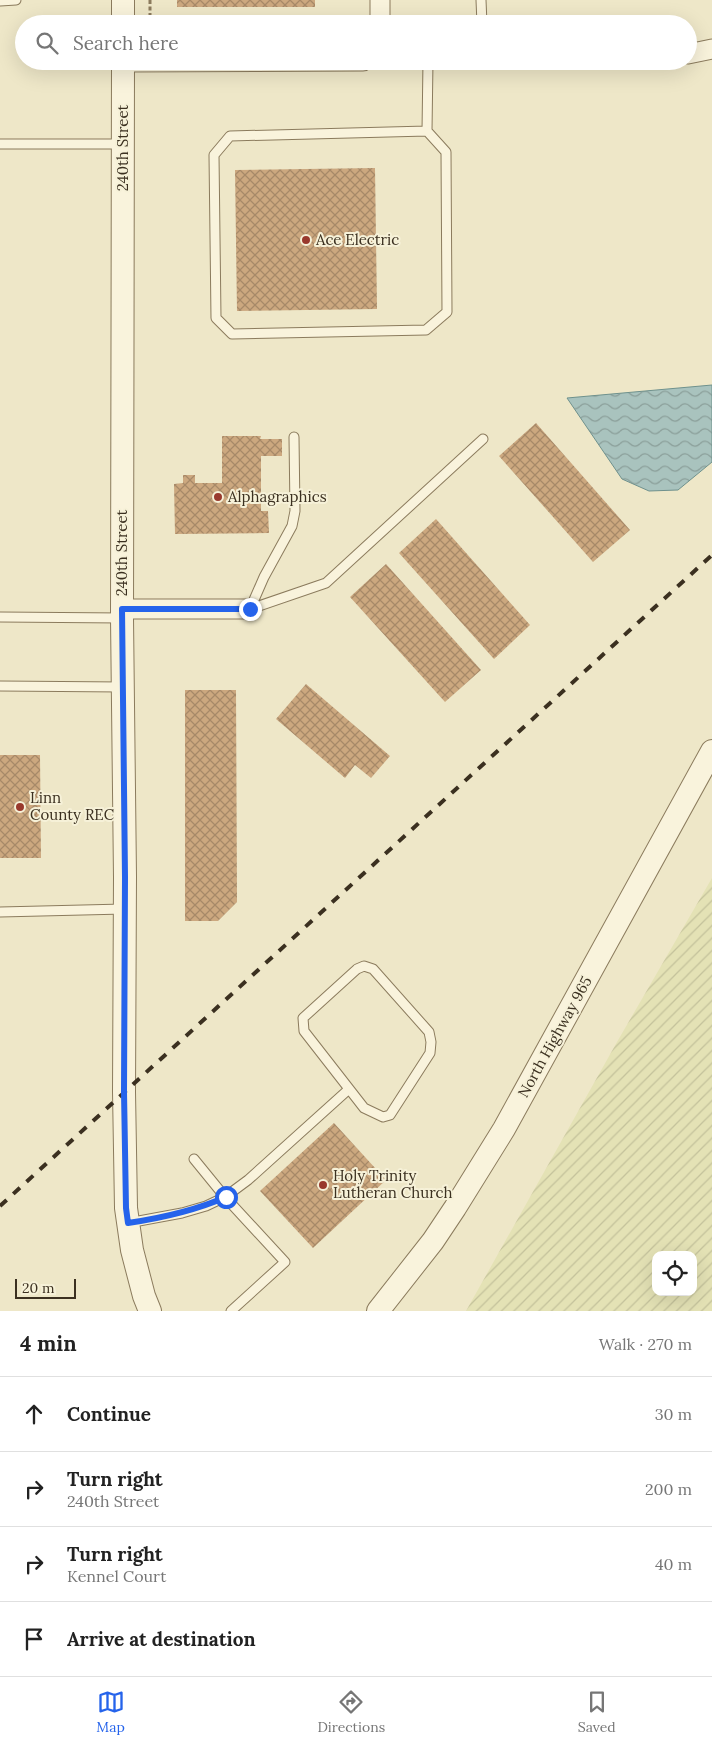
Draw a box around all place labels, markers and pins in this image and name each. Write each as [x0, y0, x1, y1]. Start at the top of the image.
place label: Ace Electric [315, 230, 399, 249]
marker: Ace Electric [300, 234, 312, 246]
place label: Alphagraphics [227, 487, 327, 506]
marker: Alphagraphics [212, 491, 224, 503]
place label: Linn County REC [30, 788, 115, 824]
marker: Linn County REC [14, 801, 26, 813]
place label: Holy Trinity Lutheran Church [333, 1166, 453, 1202]
marker: Holy Trinity Lutheran Church [317, 1179, 329, 1191]

